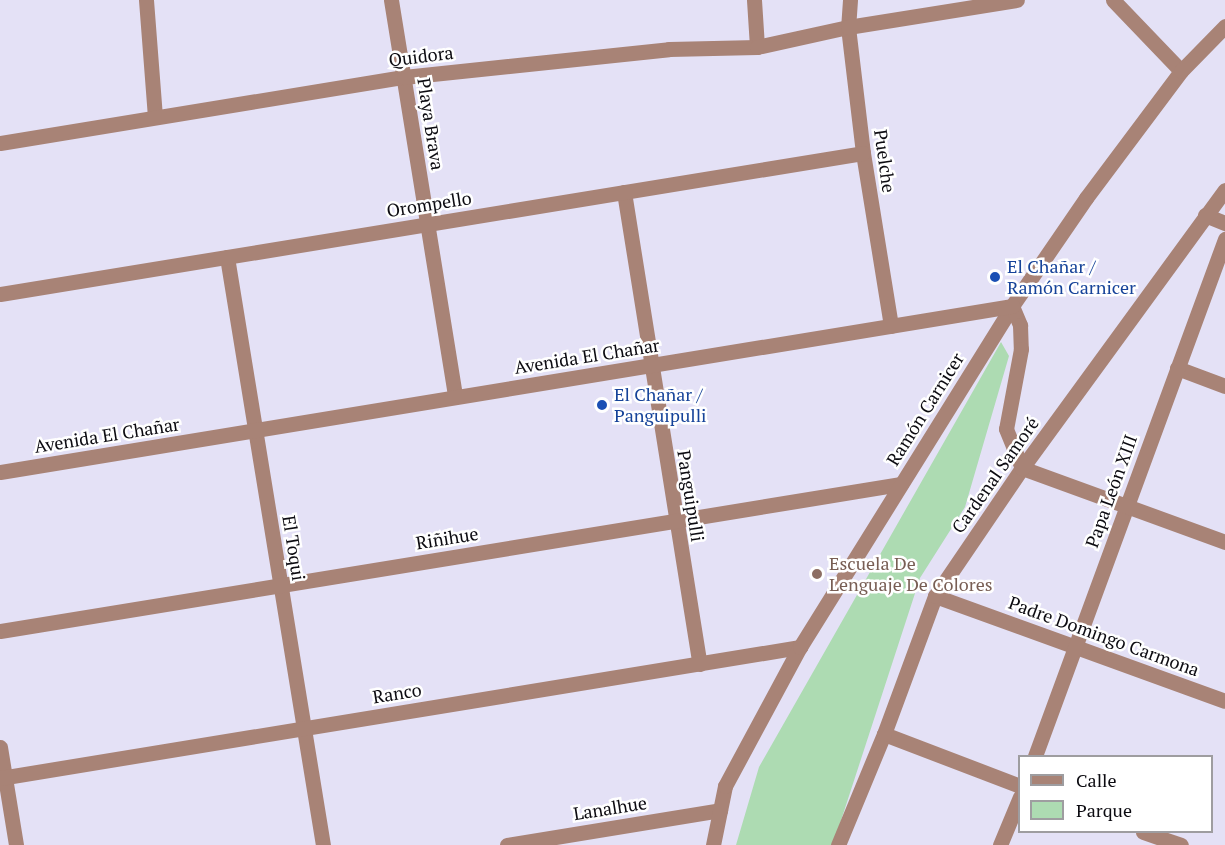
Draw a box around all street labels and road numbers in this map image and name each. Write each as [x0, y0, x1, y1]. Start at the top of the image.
street label: Quidora [387, 41, 455, 71]
street label: Playa Brava [413, 76, 449, 172]
street label: Puelche [870, 128, 900, 194]
street label: Orompello [385, 187, 473, 221]
street label: Avenida El Chañar [513, 334, 661, 378]
street label: Ramón Carnicer [882, 349, 968, 469]
street label: Avenida El Chañar [33, 413, 181, 457]
street label: Cardenal Samoré [947, 413, 1043, 537]
street label: Papa León XIII [1081, 432, 1141, 550]
street label: Panguipulli [673, 449, 709, 543]
street label: El Toqui [278, 514, 310, 582]
street label: Riñihue [414, 522, 480, 554]
street label: Padre Domingo Carmona [1006, 591, 1202, 681]
street label: Ranco [371, 678, 423, 708]
street label: Lanalhue [572, 792, 648, 824]

